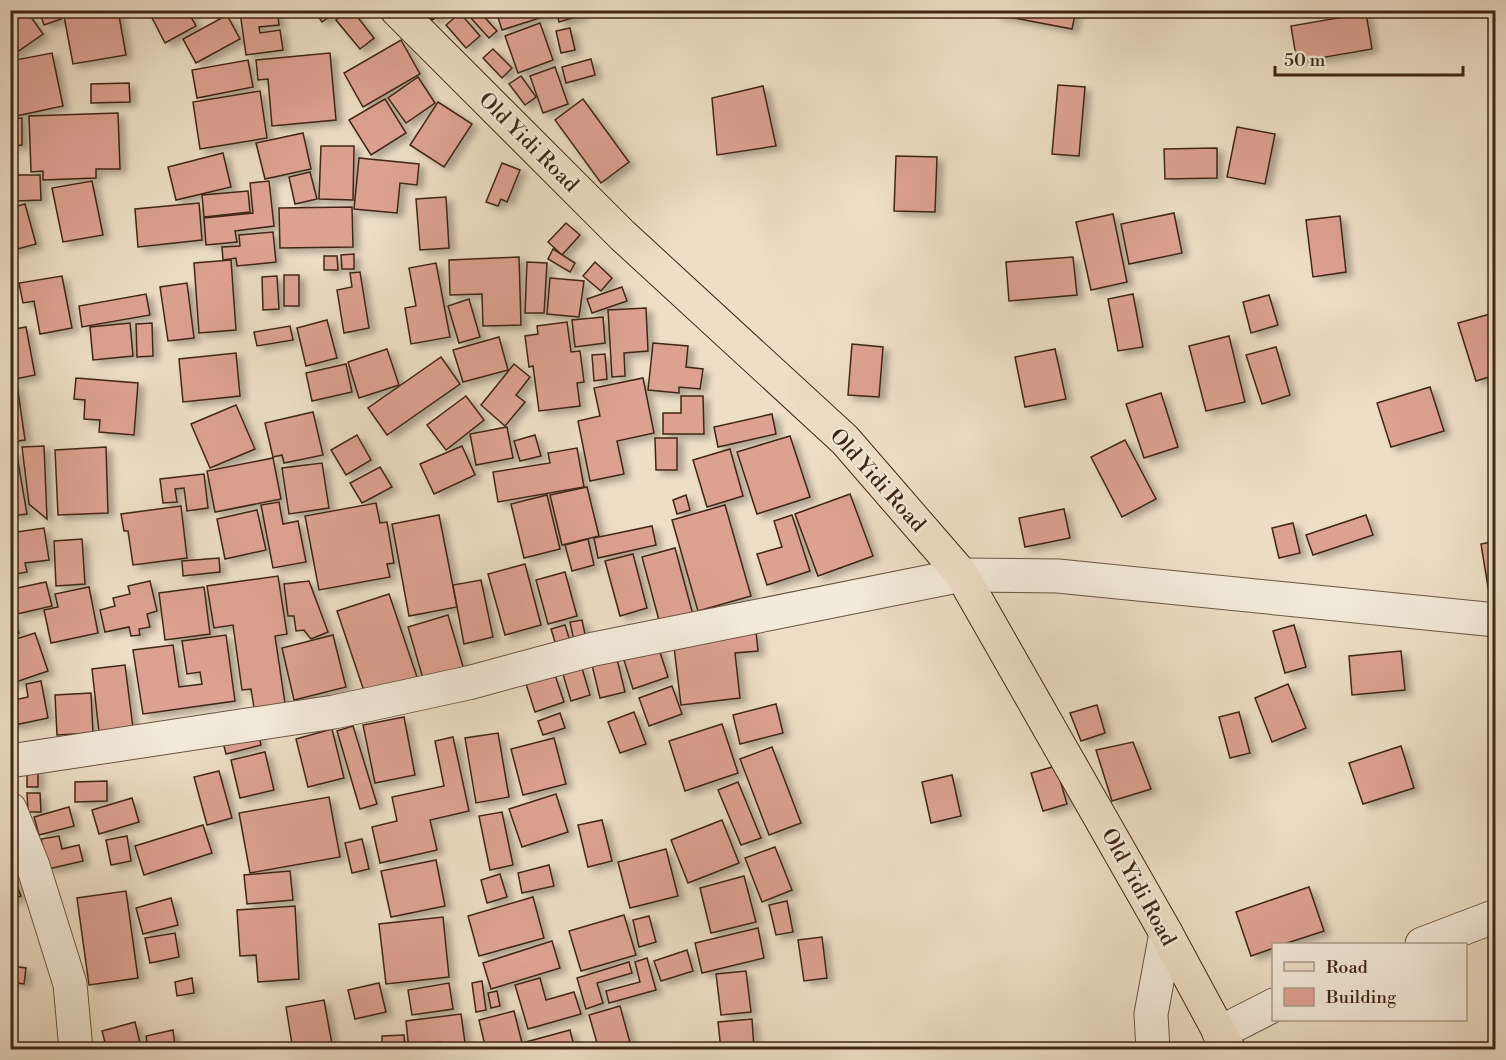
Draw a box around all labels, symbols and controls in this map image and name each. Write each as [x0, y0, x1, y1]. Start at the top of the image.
scale bar [1275, 39, 1462, 77]
text: 50 m [1284, 49, 1326, 72]
street label: Old Yidi Road [473, 87, 584, 198]
street label: Old Yidi Road [824, 423, 931, 538]
street label: Old Yidi Road [1095, 824, 1181, 951]
legend [1272, 943, 1467, 1021]
text: Road [1326, 956, 1369, 979]
text: Building [1325, 986, 1397, 1009]

